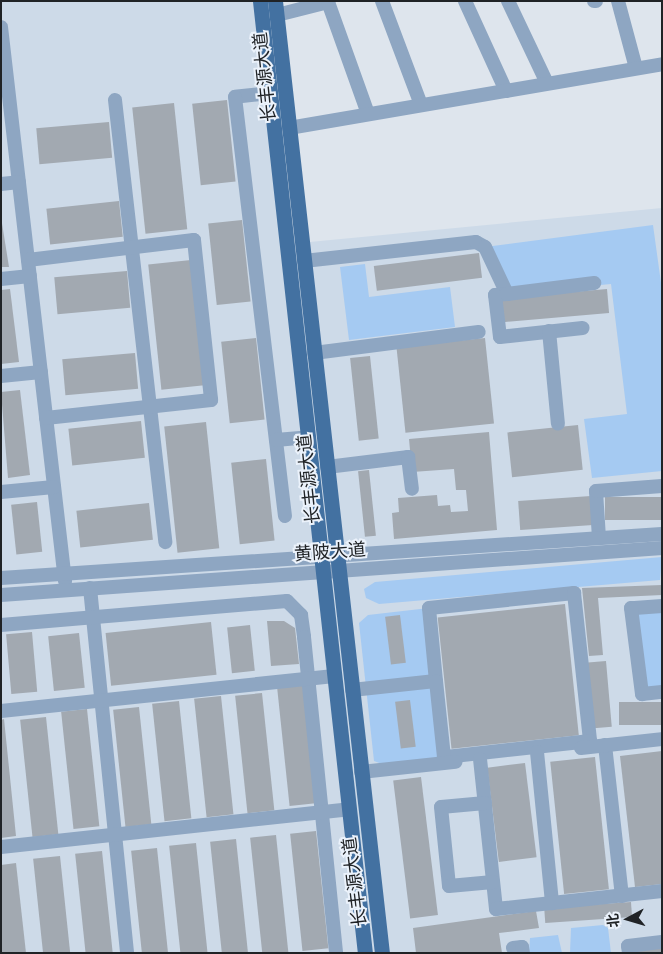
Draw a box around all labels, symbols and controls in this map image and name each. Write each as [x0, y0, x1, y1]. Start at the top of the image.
street label: 长丰源大道 [250, 31, 280, 123]
street label: 长丰源大道 [294, 433, 324, 525]
street label: 黄陂大道 [293, 539, 367, 565]
street label: 长丰源大道 [339, 836, 371, 928]
north arrow [603, 894, 653, 944]
text: 北 [604, 913, 622, 928]

